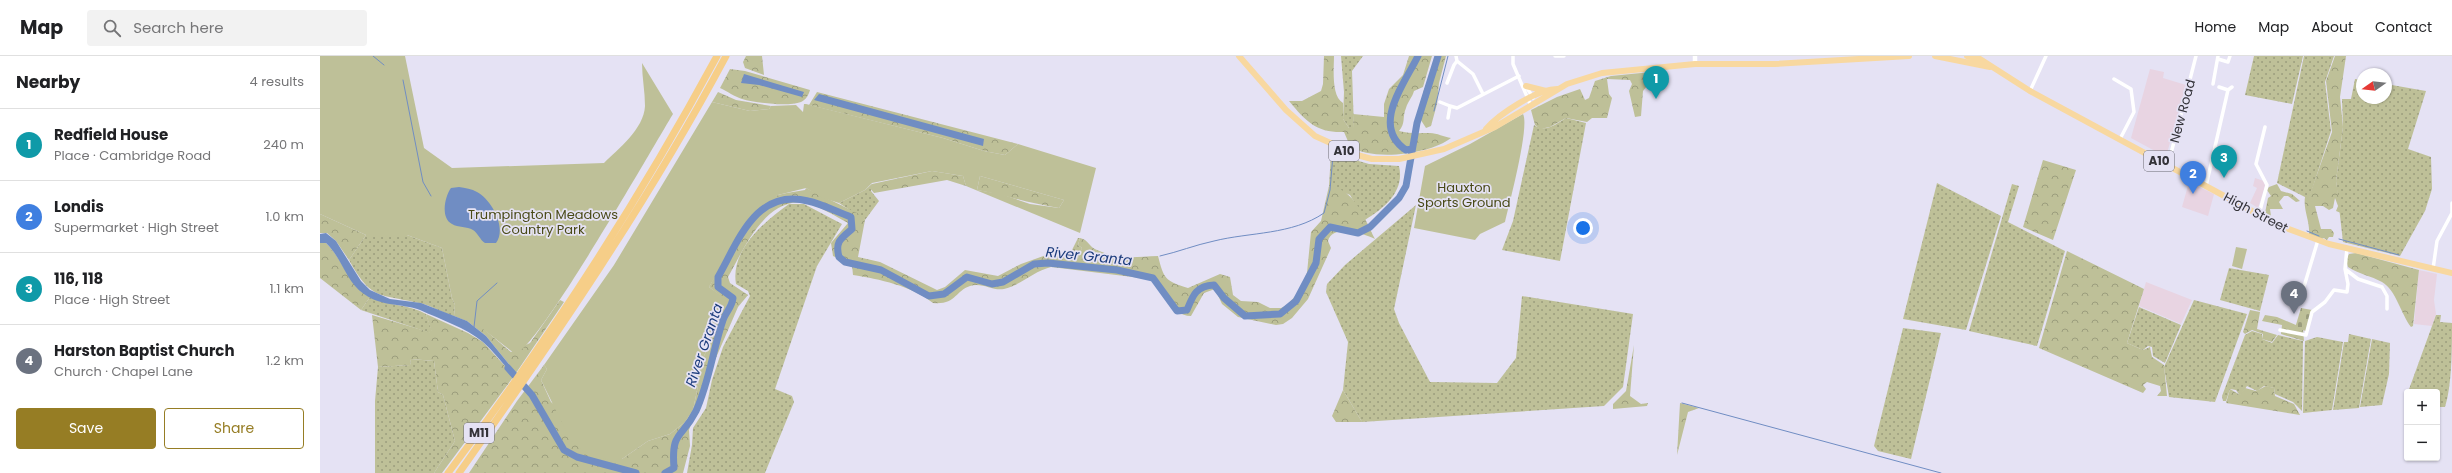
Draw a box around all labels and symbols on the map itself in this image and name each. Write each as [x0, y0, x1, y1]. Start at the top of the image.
pin: 1 [1643, 66, 1669, 99]
north arrow [2356, 68, 2392, 104]
street label: New Road [2165, 77, 2200, 145]
road number: A10 [1329, 141, 1359, 161]
pin: 3 [2211, 145, 2237, 178]
road number: A10 [2144, 151, 2174, 171]
pin: 2 [2180, 161, 2206, 194]
park label: Hauxton Sports Ground [1417, 178, 1511, 212]
street label: High Street [2220, 187, 2292, 238]
park label: Trumpington Meadows Country Park [468, 205, 618, 239]
your location [1573, 218, 1593, 238]
water label: River Granta [1045, 242, 1134, 271]
pin: 4 [2281, 281, 2307, 314]
water label: River Granta [680, 300, 728, 389]
road number: M11 [464, 423, 494, 443]

